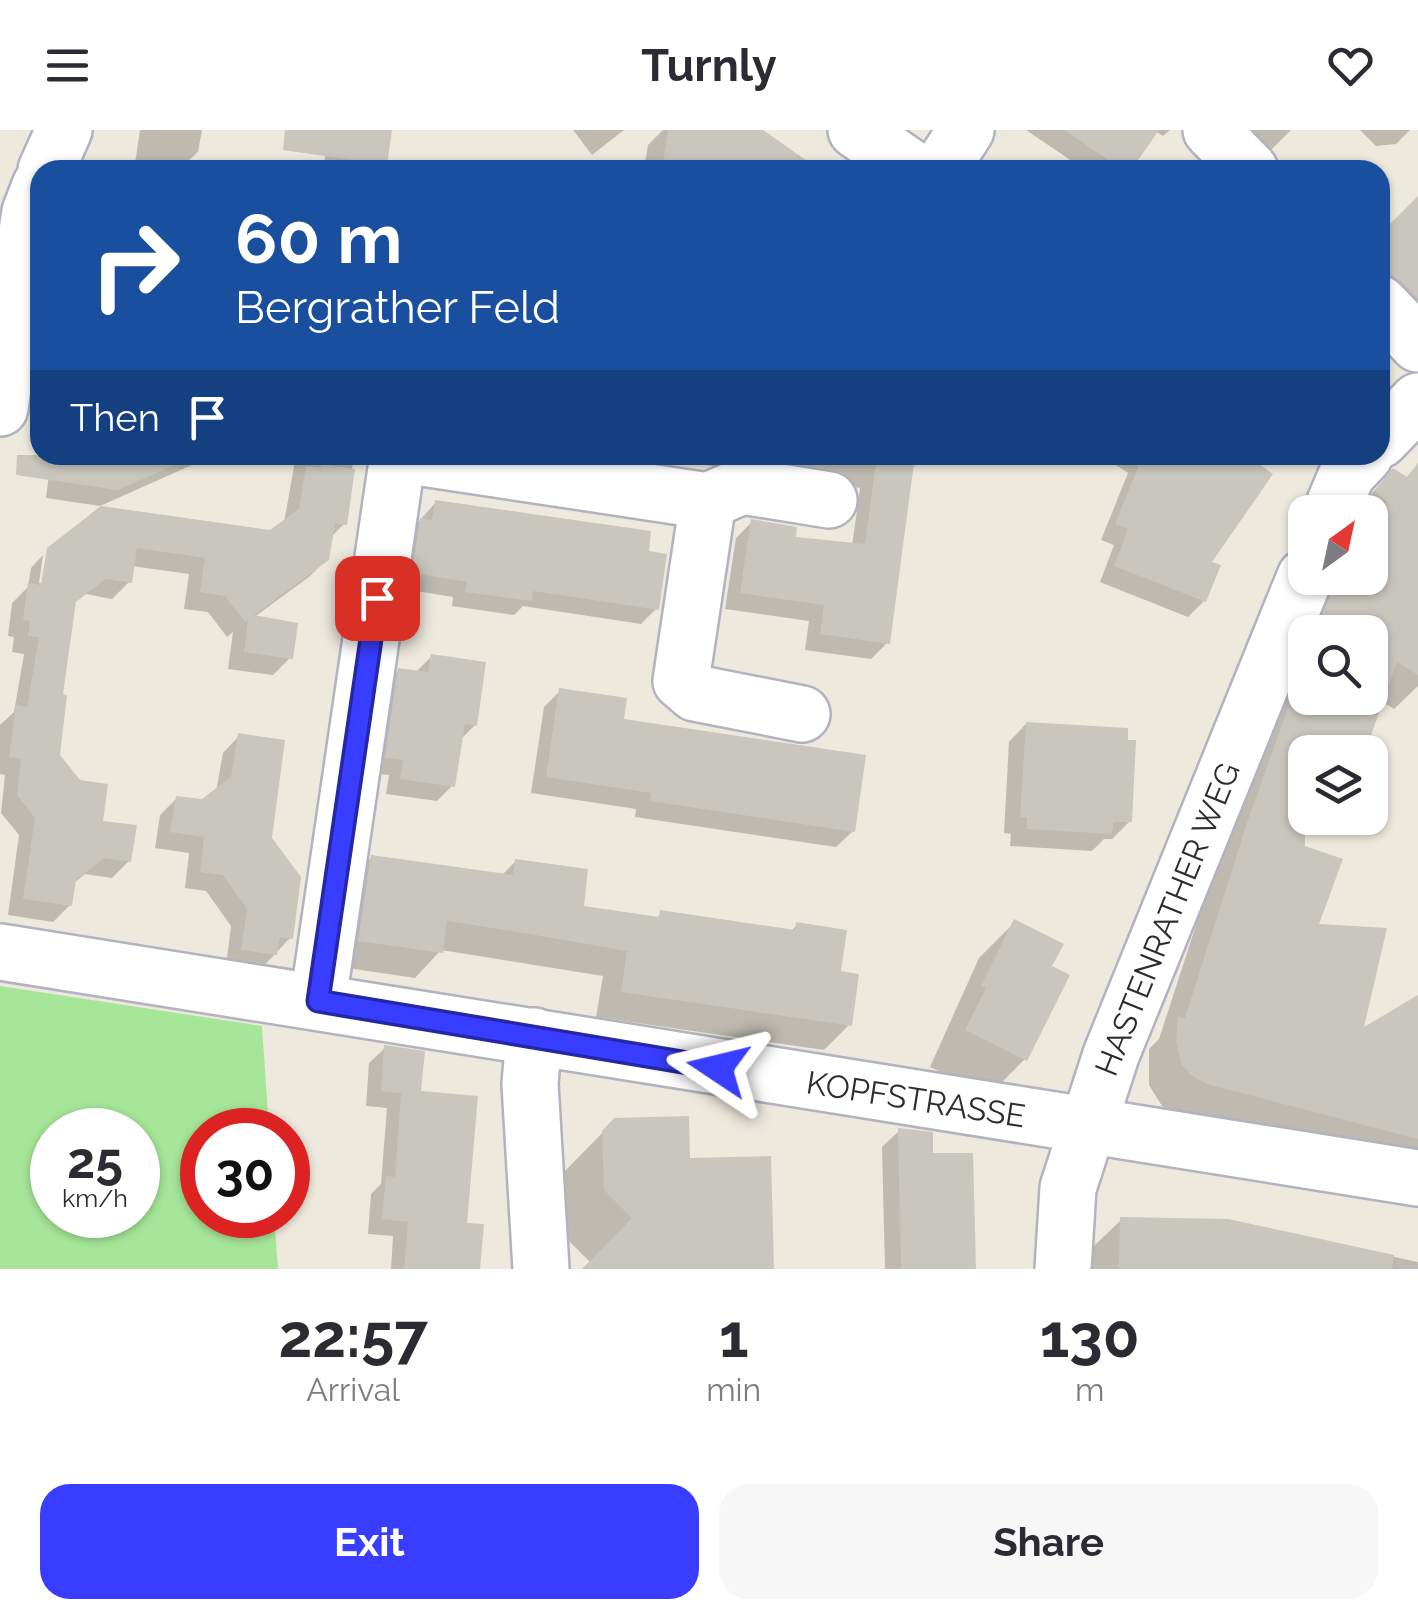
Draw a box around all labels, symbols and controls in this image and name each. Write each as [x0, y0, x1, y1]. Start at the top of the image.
icon: menu [40, 38, 95, 93]
icon: heart [1323, 38, 1378, 93]
text: Turnly [641, 39, 777, 92]
text: 60 m [235, 197, 402, 279]
icon: right [70, 200, 200, 330]
text: Bergrather Feld [235, 281, 560, 334]
icon: arrive [180, 390, 235, 445]
text: Then [70, 395, 160, 440]
north arrow [1288, 495, 1388, 595]
map controls [1288, 495, 1388, 835]
pin [335, 556, 420, 641]
icon: arrive [350, 571, 405, 626]
button: search [1288, 615, 1388, 715]
button: layers [1288, 735, 1388, 835]
street label: HASTENRATHER WEG [1087, 757, 1247, 1081]
position arrow [666, 1016, 770, 1120]
street label: KOPFSTRASSE [804, 1063, 1028, 1135]
speed limit sign: 30 [180, 1108, 310, 1238]
text: 25 [67, 1131, 123, 1190]
text: km/h [62, 1183, 128, 1213]
text: 22:57 [278, 1301, 428, 1371]
text: 1 [719, 1301, 749, 1371]
text: 130 [1040, 1301, 1140, 1371]
text: Arrival [306, 1371, 400, 1408]
text: min [706, 1371, 761, 1408]
text: m [1075, 1371, 1104, 1408]
button: Exit [40, 1484, 699, 1599]
button: Share [719, 1484, 1378, 1599]

